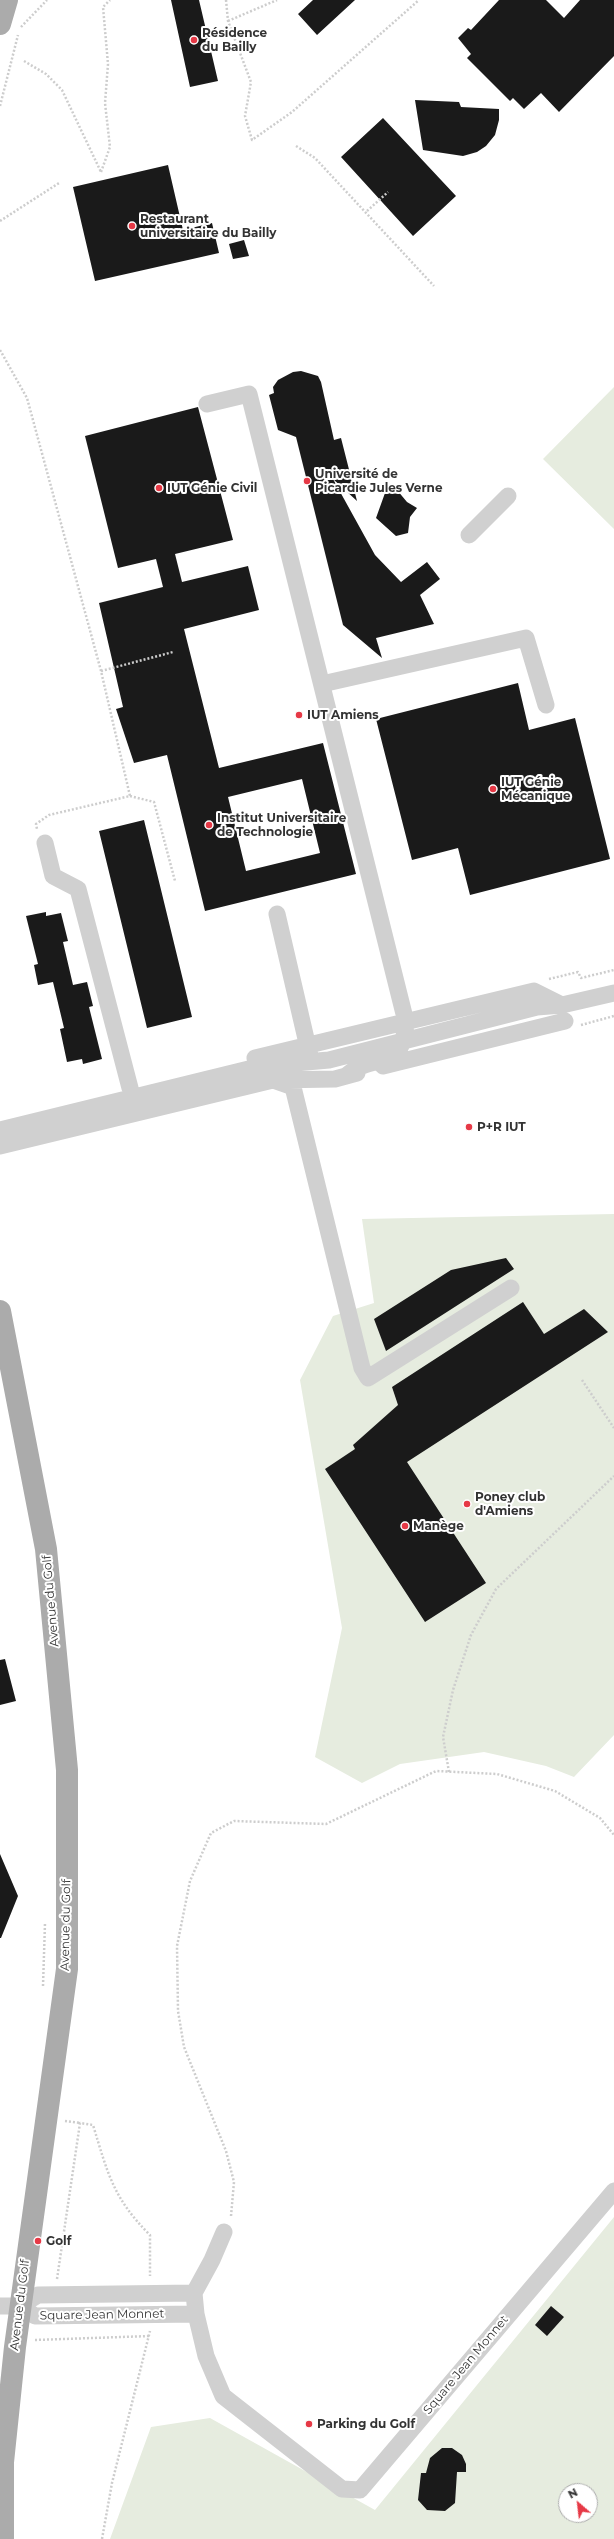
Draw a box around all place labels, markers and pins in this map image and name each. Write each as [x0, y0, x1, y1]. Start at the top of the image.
place label: Résidence du Bailly [202, 26, 267, 54]
marker: Résidence du Bailly [189, 35, 199, 45]
place label: Restaurant universitaire du Bailly [140, 212, 276, 240]
marker: Restaurant universitaire du Bailly [127, 221, 137, 231]
place label: Université de Picardie Jules Verne [315, 467, 442, 495]
marker: Université de Picardie Jules Verne [302, 476, 312, 486]
place label: IUT Génie Civil [167, 481, 257, 495]
marker: IUT Génie Civil [154, 483, 164, 493]
place label: IUT Amiens [307, 708, 379, 722]
marker: IUT Amiens [294, 710, 304, 720]
place label: IUT Génie Mécanique [501, 775, 571, 803]
marker: IUT Génie Mécanique [488, 784, 498, 794]
place label: Institut Universitaire de Technologie [217, 811, 346, 839]
marker: Institut Universitaire de Technologie [204, 820, 214, 830]
place label: P+R IUT [477, 1120, 526, 1134]
marker: P+R IUT [464, 1122, 474, 1132]
place label: Poney club d'Amiens [475, 1490, 545, 1518]
marker: Poney club d'Amiens [462, 1499, 472, 1509]
place label: Manège [413, 1519, 464, 1533]
marker: Manège [400, 1521, 410, 1531]
place label: Golf [46, 2234, 71, 2248]
marker: Golf [33, 2236, 43, 2246]
place label: Parking du Golf [317, 2417, 415, 2431]
marker: Parking du Golf [304, 2419, 314, 2429]

